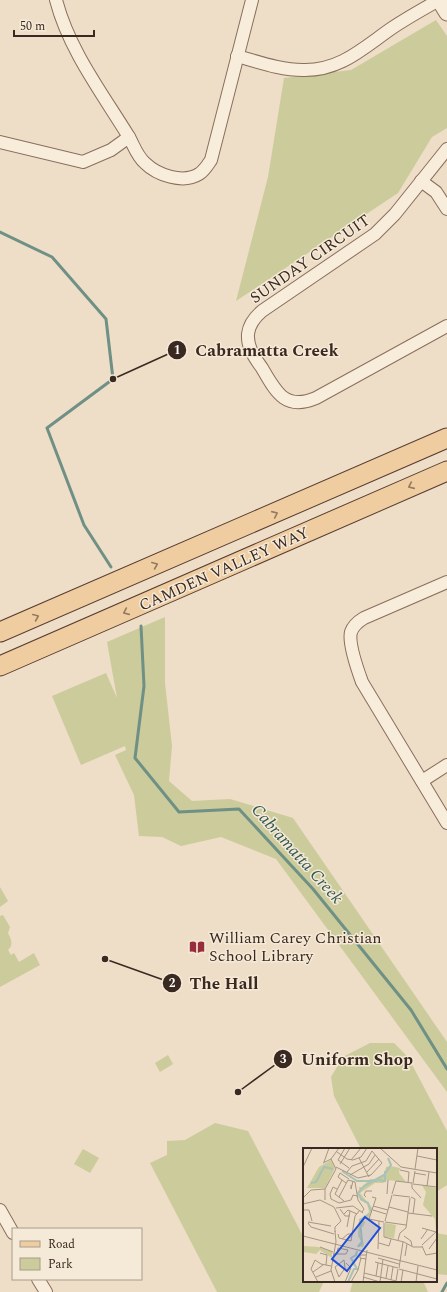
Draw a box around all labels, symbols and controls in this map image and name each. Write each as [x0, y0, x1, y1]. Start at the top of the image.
scale bar [14, 12, 94, 38]
text: 50 m [20, 17, 45, 36]
street label: SUNDAY CIRCUIT [245, 208, 375, 310]
callout: Cabramatta Creek [167, 336, 347, 365]
text: Cabramatta Creek [195, 338, 340, 364]
text: 1 [174, 341, 180, 360]
one-way arrow [408, 481, 416, 489]
one-way arrow [270, 511, 278, 519]
street label: CAMDEN VALLEY WAY [135, 521, 313, 617]
one-way arrow [152, 562, 159, 570]
one-way arrow [122, 607, 130, 615]
one-way arrow [31, 614, 39, 622]
water label: Cabramatta Creek [245, 798, 349, 910]
place label: William Carey Christian School Library [209, 926, 382, 968]
library icon: William Carey Christian School Library [188, 938, 206, 956]
callout: The Hall [162, 968, 267, 997]
text: The Hall [189, 971, 259, 997]
text: 2 [169, 974, 176, 993]
callout: Uniform Shop [273, 1044, 421, 1073]
text: Uniform Shop [301, 1047, 413, 1073]
text: 3 [280, 1050, 287, 1069]
inset map [303, 1148, 437, 1282]
legend [12, 1228, 142, 1280]
text: Road [48, 1235, 75, 1254]
text: Park [48, 1255, 73, 1274]

